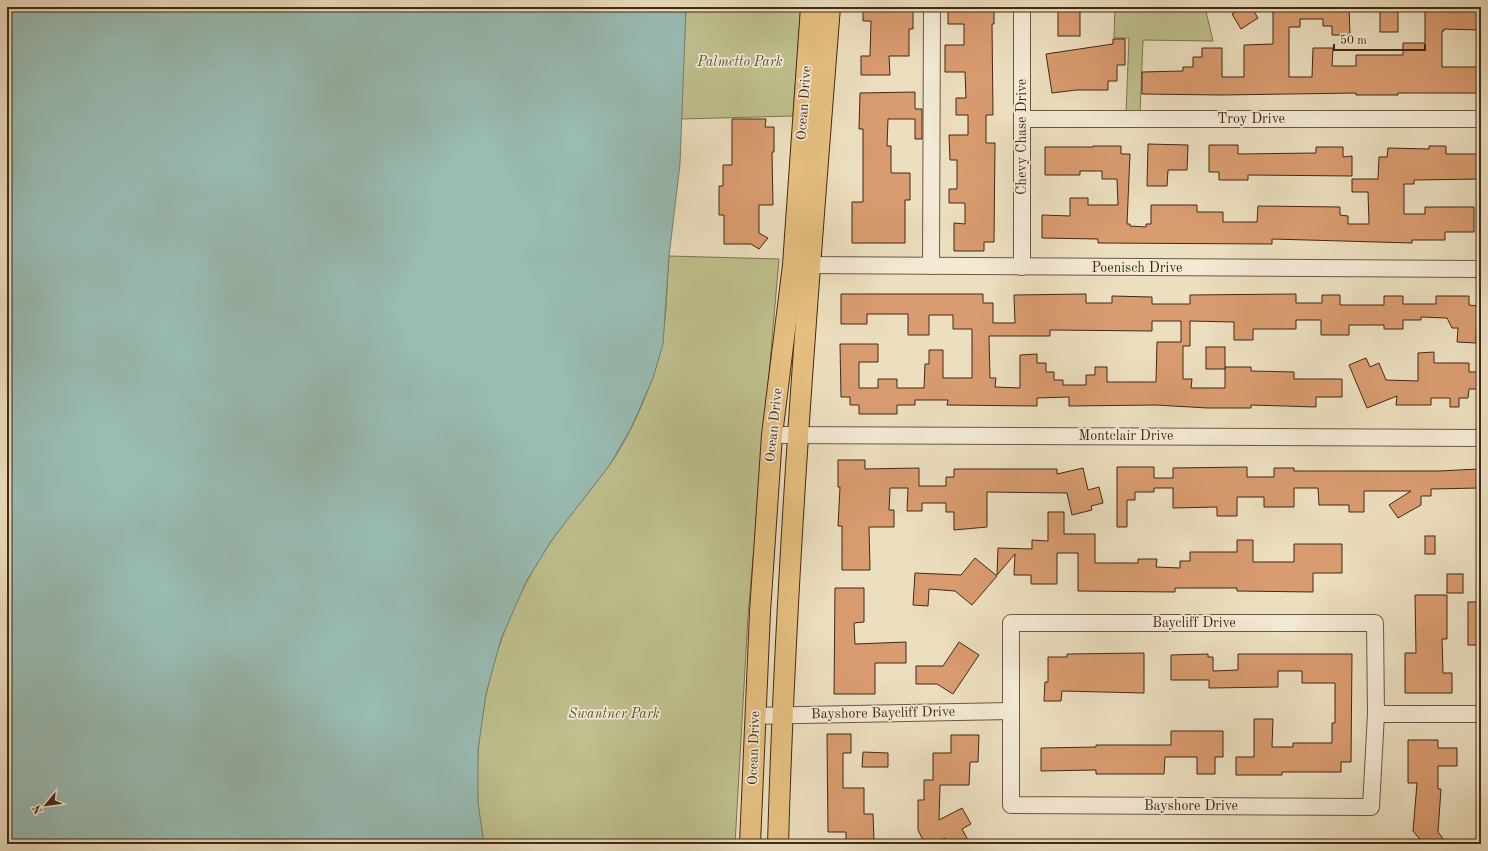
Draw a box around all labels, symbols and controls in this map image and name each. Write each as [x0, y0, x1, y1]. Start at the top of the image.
scale bar [1334, 26, 1425, 52]
text: 50 m [1340, 34, 1367, 47]
park label: Palmetto Park [696, 55, 783, 69]
street label: Ocean Drive [794, 65, 814, 141]
street label: Chevy Chase Drive [1015, 79, 1029, 195]
street label: Troy Drive [1217, 112, 1285, 126]
street label: Poenisch Drive [1092, 261, 1182, 275]
street label: Ocean Drive [763, 387, 785, 463]
street label: Montclair Drive [1078, 429, 1174, 443]
street label: Baycliff Drive [1152, 616, 1236, 630]
street label: Bayshore Baycliff Drive [811, 705, 955, 721]
park label: Swantner Park [568, 707, 660, 721]
street label: Ocean Drive [746, 711, 762, 785]
north arrow [26, 785, 66, 825]
street label: Bayshore Drive [1144, 799, 1238, 813]
text: N [31, 802, 45, 815]

